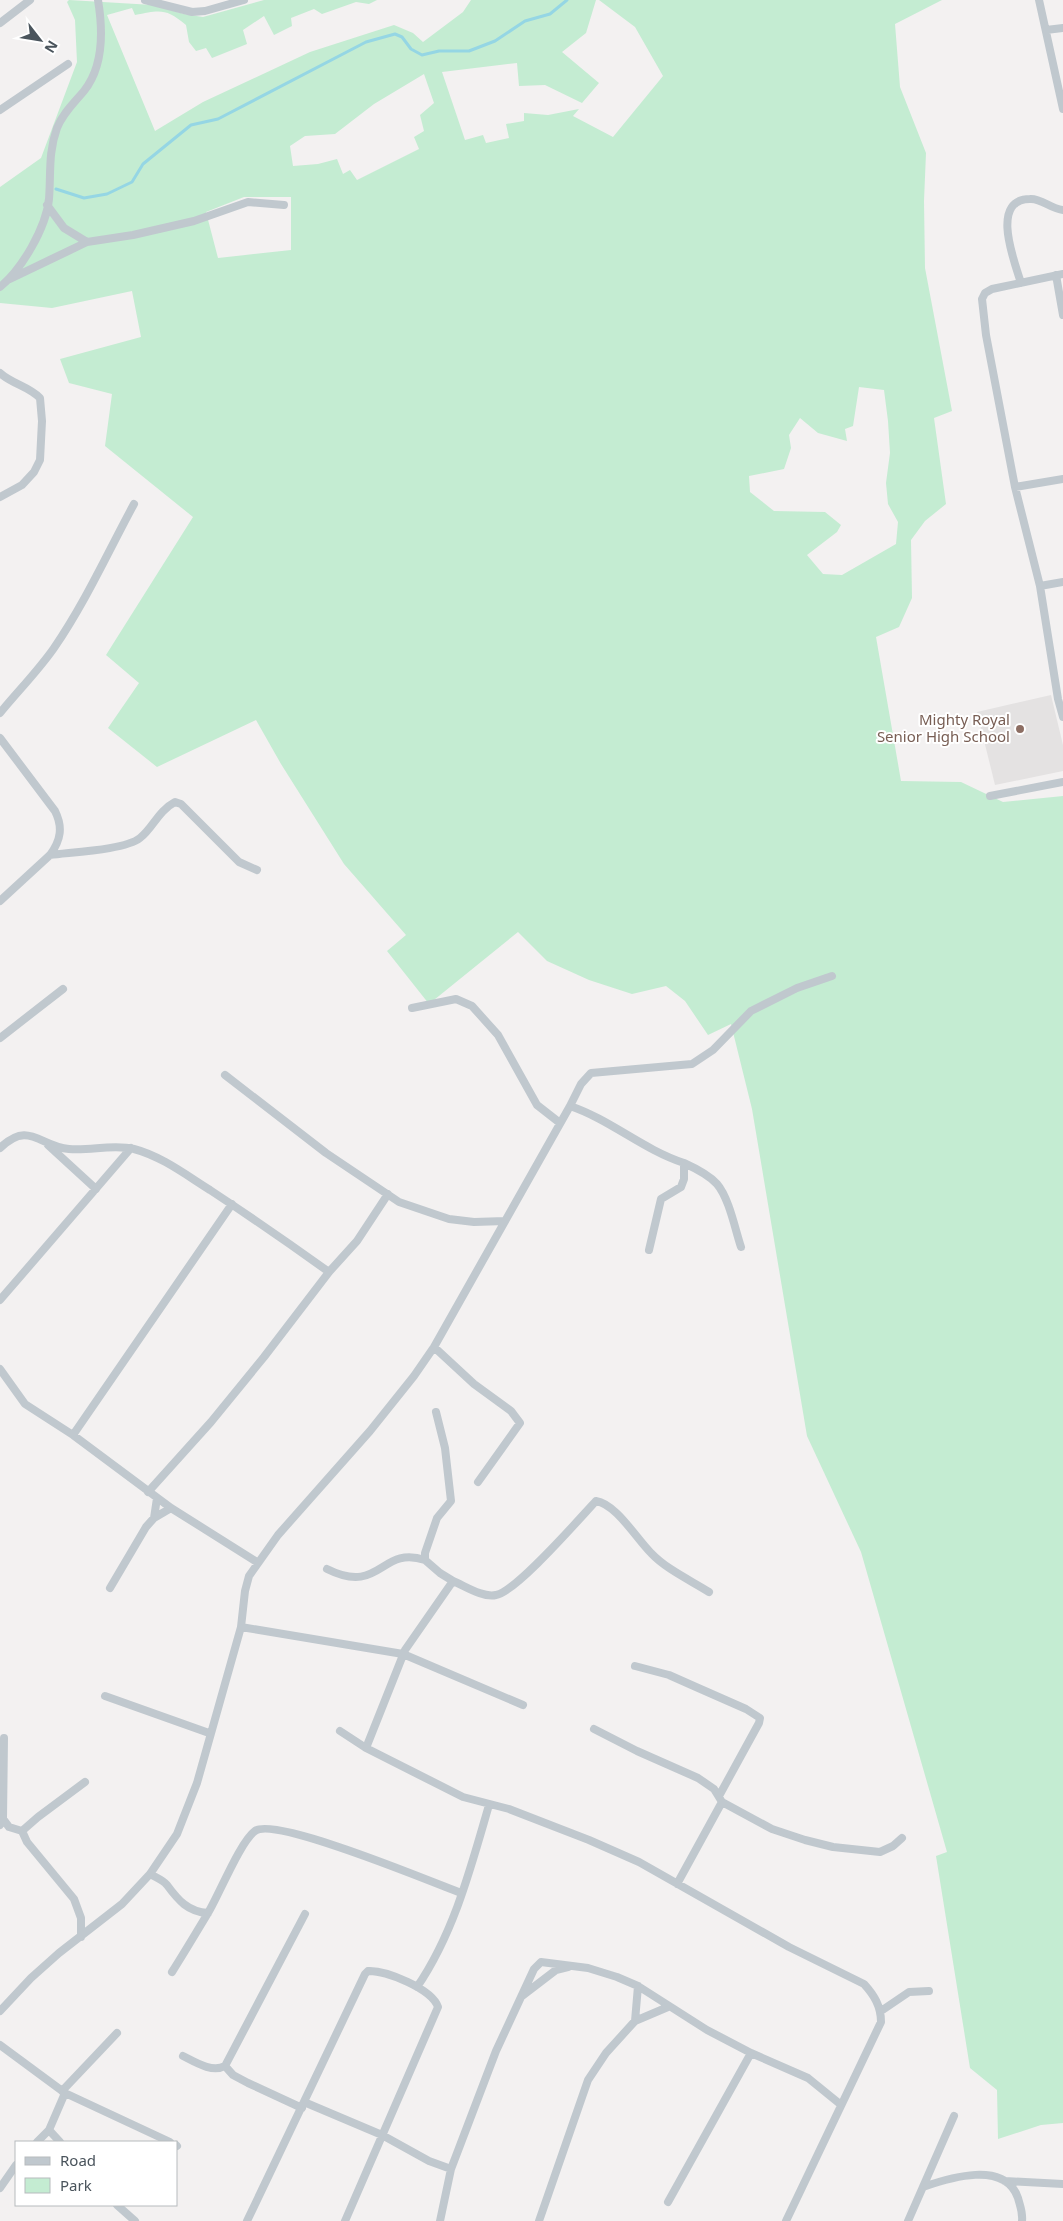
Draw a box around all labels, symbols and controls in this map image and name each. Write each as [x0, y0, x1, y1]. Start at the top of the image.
north arrow [15, 15, 65, 65]
text: N [40, 37, 63, 57]
place label: Mighty Royal Senior High School [877, 709, 1010, 746]
marker: Mighty Royal Senior High School [1014, 723, 1026, 735]
legend [15, 2141, 178, 2206]
text: Road [60, 2150, 96, 2170]
text: Park [60, 2175, 92, 2195]

